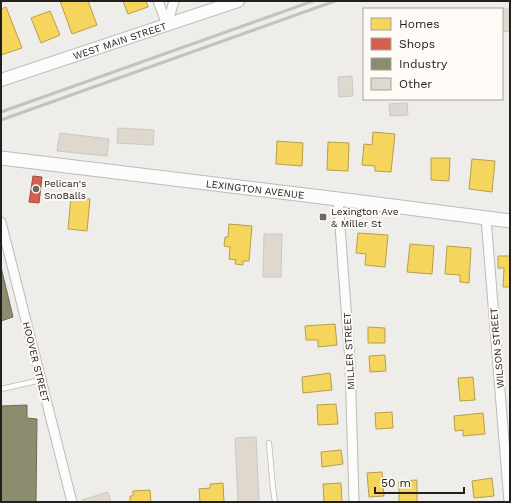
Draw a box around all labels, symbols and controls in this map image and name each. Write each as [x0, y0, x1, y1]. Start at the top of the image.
legend [363, 8, 503, 100]
text: Homes [399, 17, 440, 31]
street label: WEST MAIN STREET [71, 20, 168, 61]
text: Shops [399, 37, 435, 51]
text: Industry [399, 57, 448, 71]
text: Other [399, 77, 432, 91]
street label: LEXINGTON AVENUE [205, 177, 305, 200]
place label: Pelican's SnoBalls [44, 178, 86, 201]
marker: Pelican's SnoBalls [31, 184, 41, 194]
place label: Lexington Ave & Miller St [331, 206, 399, 229]
marker: Lexington Ave & Miller St [318, 212, 328, 222]
street label: WILSON STREET [488, 307, 506, 389]
street label: MILLER STREET [341, 312, 357, 390]
street label: HOOVER STREET [21, 321, 51, 403]
scale bar [375, 469, 464, 495]
text: 50 m [381, 476, 411, 490]

